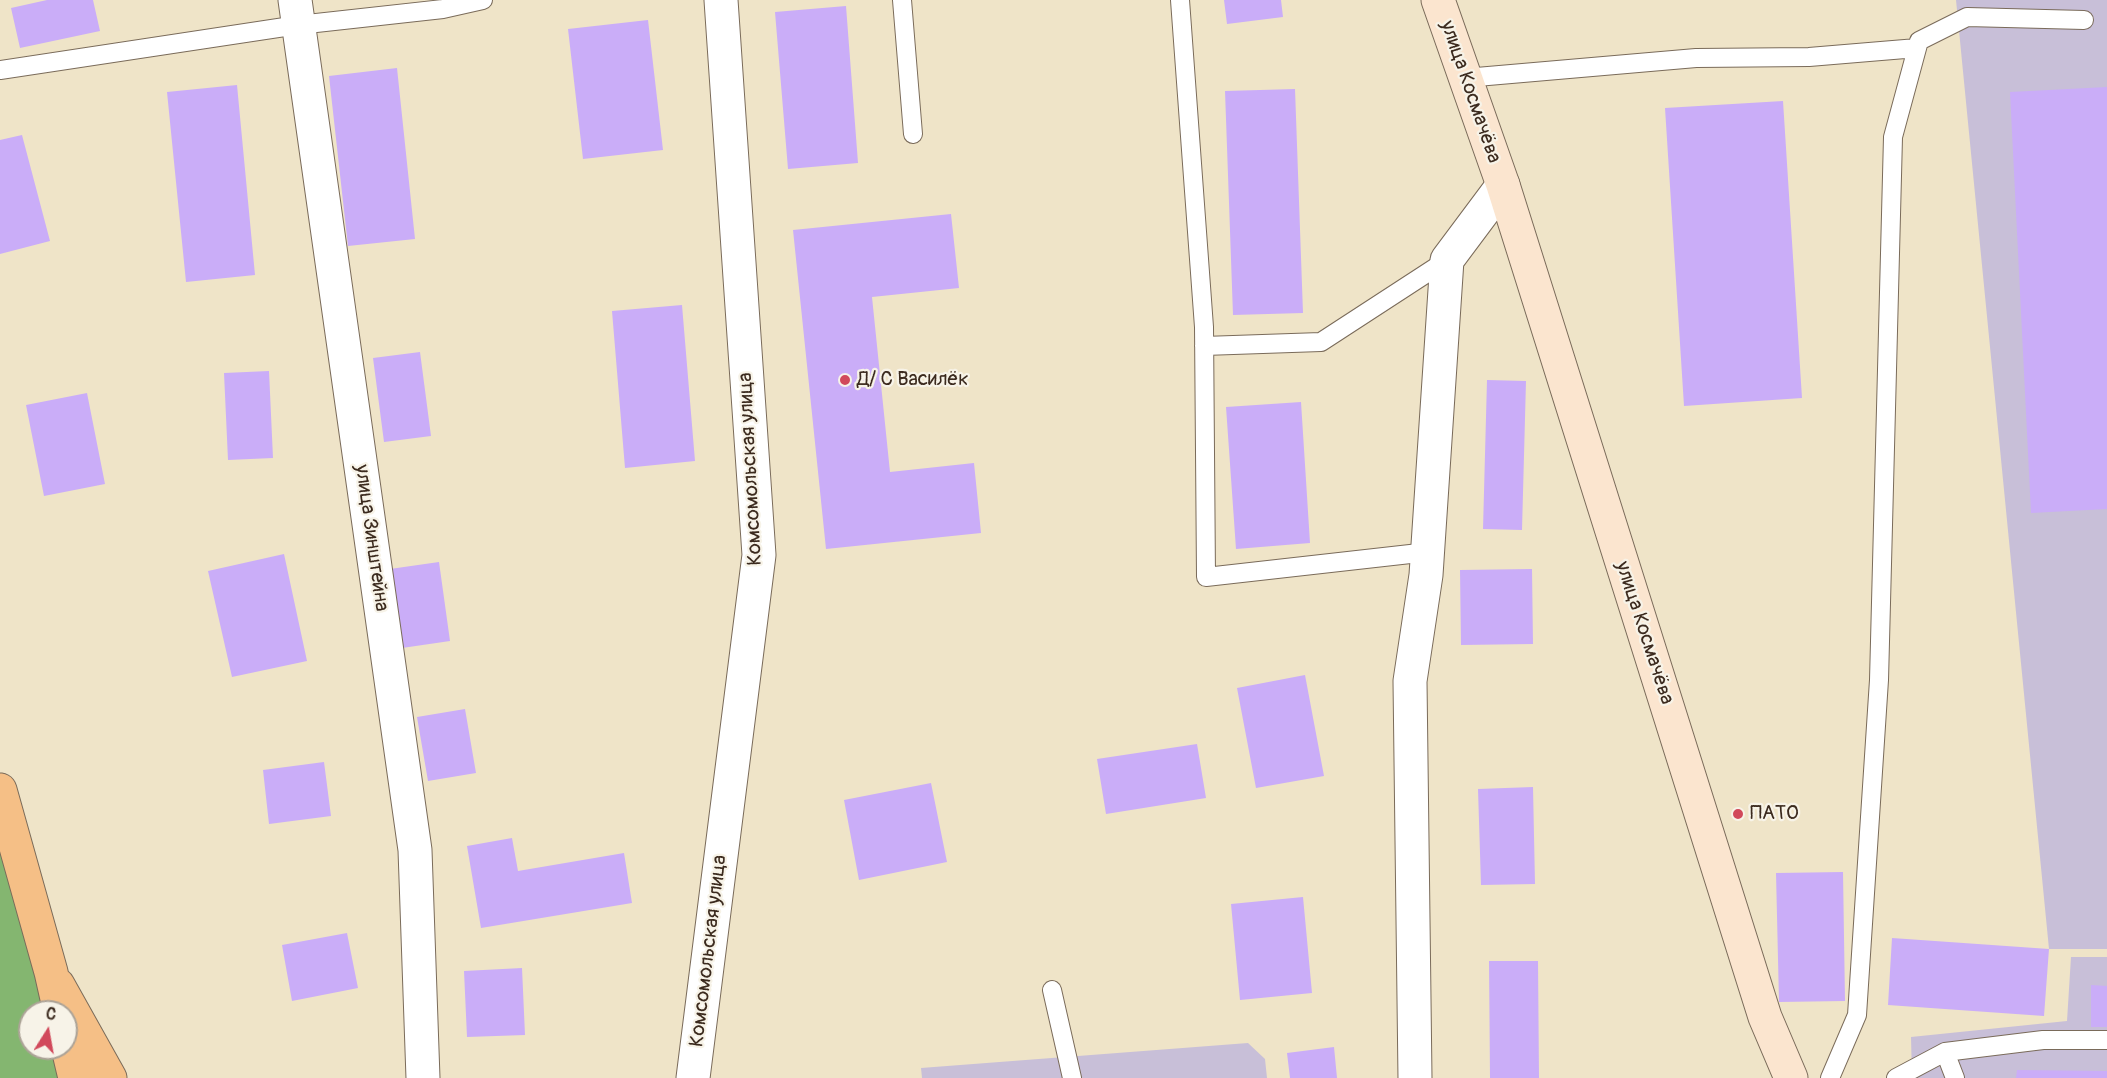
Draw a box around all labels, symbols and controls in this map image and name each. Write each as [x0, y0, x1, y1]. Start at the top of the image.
street label: улица Космачёва [1434, 18, 1506, 166]
place label: Д/ С Василёк [857, 368, 969, 392]
street label: Комсомольская улица [734, 372, 768, 566]
marker: Д/ С Василёк [838, 373, 852, 387]
street label: улица Зинштейна [349, 463, 393, 613]
street label: улица Космачёва [1610, 558, 1678, 708]
place label: ПАТО [1750, 802, 1799, 826]
marker: ПАТО [1731, 807, 1745, 821]
street label: Комсомольская улица [685, 854, 733, 1048]
north arrow [18, 1000, 78, 1060]
text: С [44, 1004, 58, 1025]

